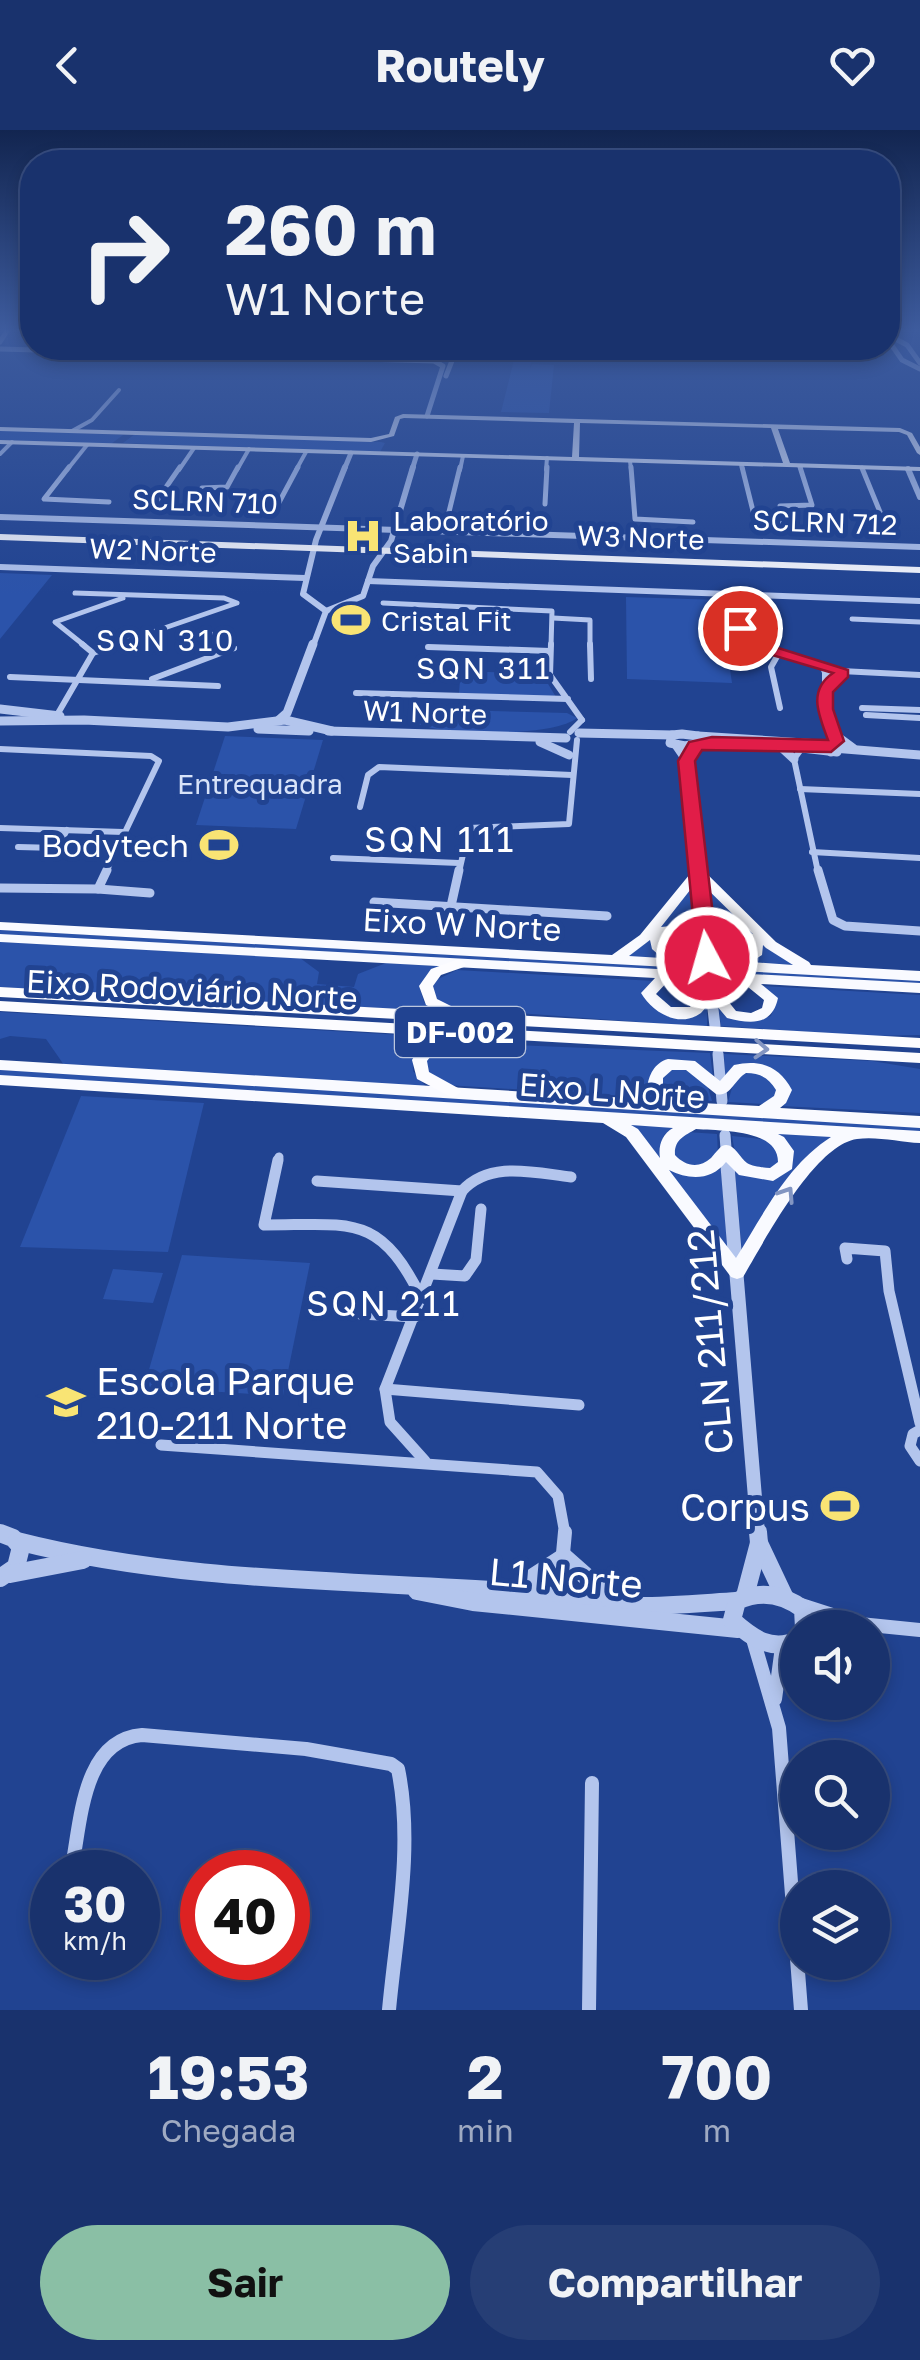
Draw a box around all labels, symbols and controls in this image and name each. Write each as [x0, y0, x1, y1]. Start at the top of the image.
icon: back [40, 38, 95, 93]
text: Routely [375, 38, 545, 92]
icon: heart [825, 38, 880, 93]
text: 260 m [225, 186, 436, 270]
icon: right [60, 190, 190, 320]
text: W1 Norte [225, 271, 425, 325]
street label: SCLRN 710 [131, 482, 279, 520]
street label: SCLRN 712 [752, 503, 898, 541]
place label: Laboratório Sabin [393, 504, 549, 569]
hospital icon: Laboratório Sabin [342, 515, 384, 557]
street label: W3 Norte [577, 518, 705, 556]
street label: W2 Norte [89, 531, 217, 569]
pin [698, 586, 783, 671]
sports icon: Cristal Fit [330, 599, 372, 641]
icon: arrive [713, 601, 768, 656]
place label: Cristal Fit [381, 604, 512, 637]
district label: SQN 310 [96, 622, 236, 658]
district label: SQN 311 [416, 650, 552, 686]
street label: W1 Norte [362, 693, 488, 731]
park label: Entrequadra [177, 767, 343, 800]
district label: SQN 111 [364, 818, 516, 860]
sports icon: Bodytech [198, 824, 240, 866]
place label: Bodytech [41, 826, 189, 864]
street label: Eixo W Norte [362, 900, 562, 948]
position arrow [655, 906, 759, 1010]
street label: Eixo Rodoviário Norte [25, 961, 359, 1017]
road number: DF-002 [395, 1007, 525, 1057]
one-way arrow [754, 1038, 770, 1059]
street label: Eixo L Norte [518, 1065, 706, 1115]
one-way arrow [774, 1186, 793, 1204]
street label: CLN 211/212 [677, 1228, 741, 1456]
district label: SQN 211 [306, 1282, 462, 1324]
place label: Escola Parque 210-211 Norte [96, 1358, 355, 1447]
school or university icon: Escola Parque 210-211 Norte [45, 1381, 87, 1423]
place label: Corpus [680, 1484, 810, 1529]
sports icon: Corpus [819, 1485, 861, 1527]
street label: L1 Norte [487, 1548, 645, 1606]
map controls [780, 1610, 890, 1980]
button: sound [780, 1610, 890, 1720]
button: search [780, 1740, 890, 1850]
speed limit sign: 40 [180, 1850, 310, 1980]
button: layers [780, 1870, 890, 1980]
text: 30 [63, 1873, 126, 1933]
text: km/h [63, 1925, 127, 1956]
text: 19:53 [148, 2040, 309, 2112]
text: 2 [467, 2040, 504, 2112]
text: 700 [661, 2040, 772, 2112]
text: Chegada [161, 2111, 296, 2149]
text: min [457, 2111, 514, 2149]
text: m [703, 2111, 731, 2149]
button: Sair [40, 2225, 450, 2340]
button: Compartilhar [470, 2225, 880, 2340]

